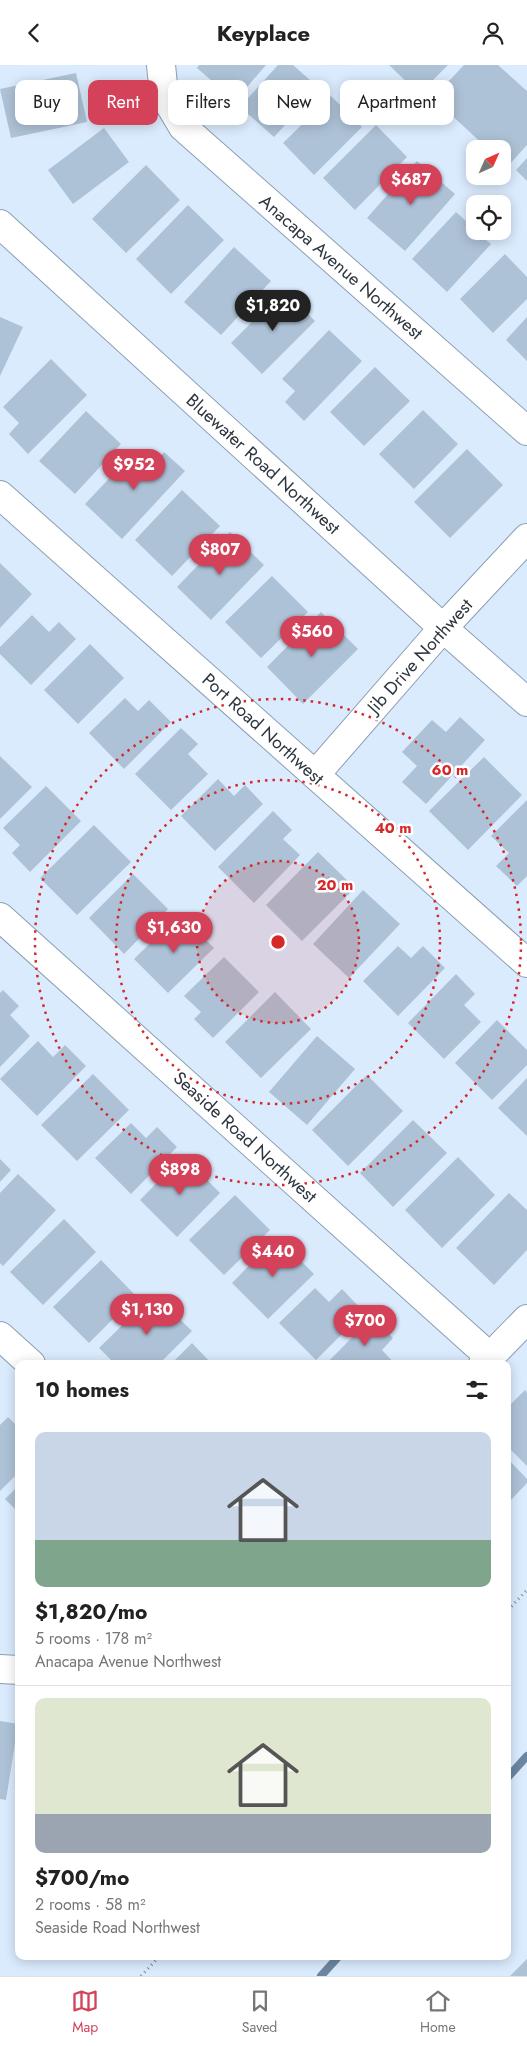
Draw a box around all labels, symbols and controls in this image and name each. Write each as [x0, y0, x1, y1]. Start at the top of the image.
text: Keyplace [217, 17, 310, 49]
icon: back [20, 19, 48, 47]
icon: person [479, 19, 507, 47]
chip: Buy [15, 80, 78, 125]
chip: Rent [88, 80, 158, 125]
chip: Filters [168, 80, 248, 125]
chip: New [258, 80, 330, 125]
chip: Apartment [340, 80, 454, 125]
north arrow [466, 140, 511, 185]
map controls [466, 140, 511, 240]
pin: $687 [381, 163, 441, 206]
text: $687 [391, 168, 431, 191]
street label: Anacapa Avenue Northwest [253, 188, 429, 346]
button: locate [466, 195, 511, 240]
pin: $1,820 [232, 289, 314, 332]
text: $1,820 [246, 294, 300, 317]
street label: Bluewater Road Northwest [180, 388, 346, 541]
pin: $952 [104, 449, 164, 491]
text: $952 [113, 453, 155, 476]
pin: $807 [190, 533, 250, 576]
text: $807 [200, 538, 240, 561]
street label: Jib Drive Northwest [360, 592, 479, 721]
pin: $560 [282, 615, 342, 658]
text: $560 [291, 620, 333, 643]
street label: Port Road Northwest [196, 667, 330, 791]
text: 60 m [432, 759, 468, 781]
text: 40 m [374, 817, 412, 839]
text: 20 m [317, 874, 353, 896]
pin: $1,630 [133, 911, 215, 954]
text: $1,630 [147, 916, 201, 939]
centre of rings [269, 933, 287, 951]
street label: Seaside Road Northwest [167, 1065, 323, 1209]
pin: $898 [150, 1153, 210, 1196]
text: $898 [160, 1158, 200, 1181]
pin: $440 [243, 1235, 303, 1278]
text: $440 [252, 1240, 294, 1263]
pin: $1,130 [106, 1293, 188, 1336]
text: $1,130 [121, 1298, 173, 1321]
pin: $700 [335, 1305, 395, 1347]
text: $700 [345, 1309, 385, 1332]
text: 10 homes [35, 1375, 129, 1405]
icon: filters [463, 1376, 491, 1404]
icon: home [218, 1465, 308, 1555]
text: $1,820/mo [35, 1597, 147, 1627]
text: 5 rooms · 178 m² [35, 1627, 152, 1650]
text: Anacapa Avenue Northwest [35, 1650, 221, 1673]
icon: home [218, 1730, 308, 1820]
text: $700/mo [35, 1863, 129, 1893]
text: 2 rooms · 58 m² [35, 1893, 146, 1916]
text: Seaside Road Northwest [35, 1916, 200, 1939]
tab: Map [71, 1987, 99, 2037]
tab: Saved [242, 1987, 277, 2037]
tab: Home [420, 1987, 456, 2037]

